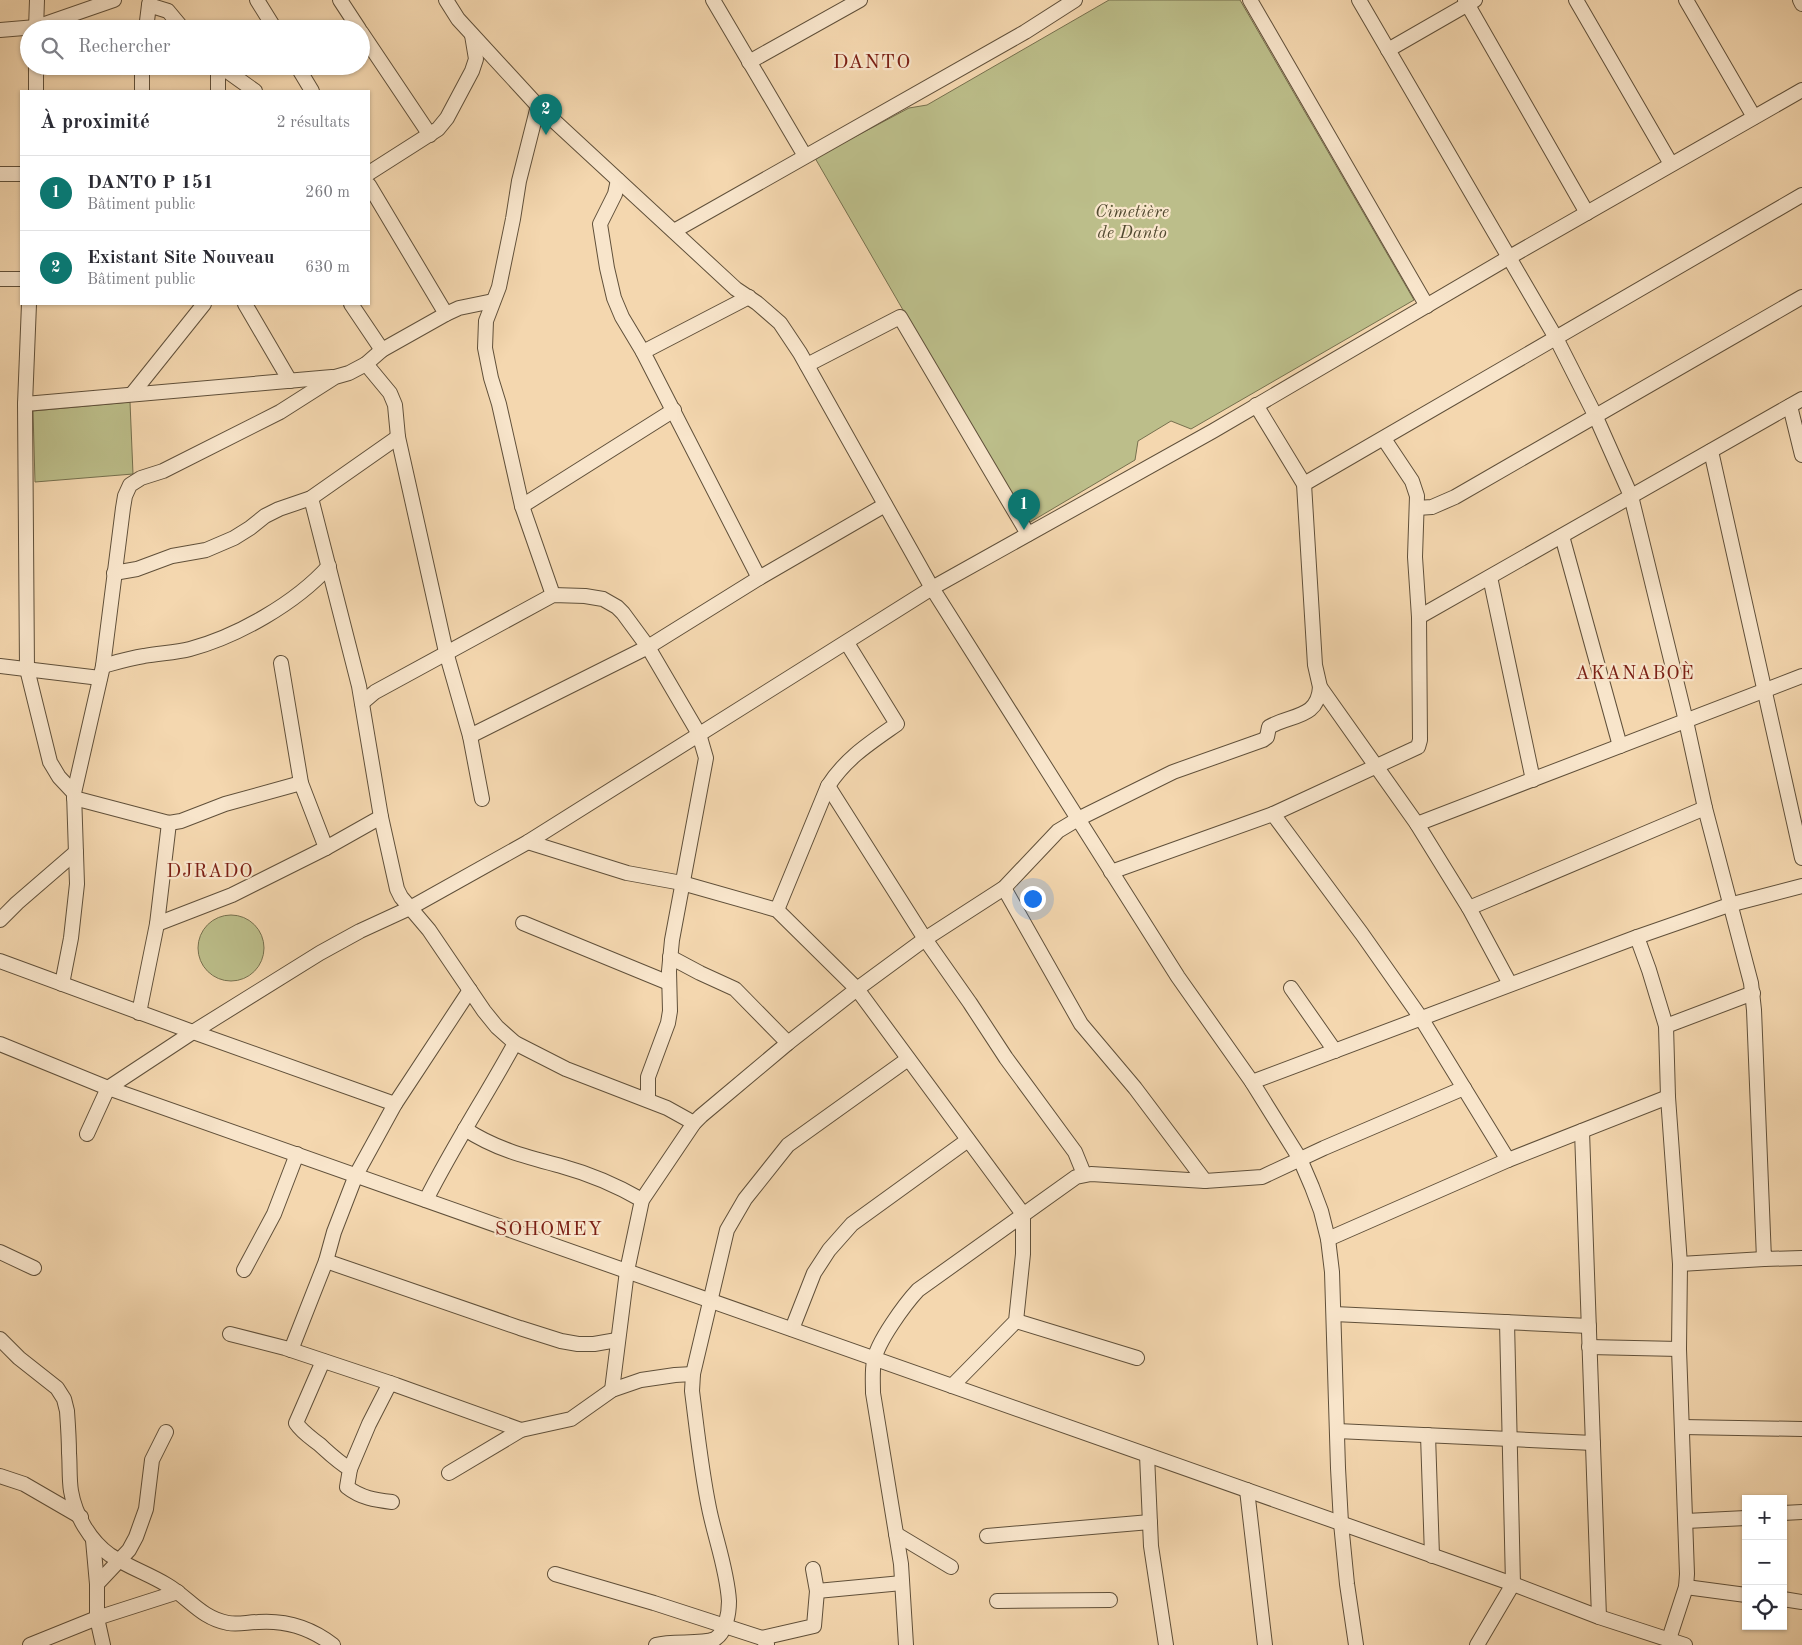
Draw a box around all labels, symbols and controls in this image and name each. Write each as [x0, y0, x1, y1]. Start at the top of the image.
search box [20, 20, 370, 75]
icon: search [38, 34, 66, 62]
text: Rechercher [78, 38, 171, 57]
district label: DANTO [833, 53, 911, 73]
pin: 2 [530, 94, 562, 135]
text: À proximité [40, 112, 150, 133]
text: 2 résultats [276, 115, 350, 131]
text: DANTO P 151 [87, 174, 214, 193]
text: 1 [51, 185, 61, 201]
text: 260 m [305, 185, 350, 201]
text: Bâtiment public [87, 197, 195, 213]
park label: Cimetière de Danto [1095, 203, 1169, 242]
text: Existant Site Nouveau [87, 249, 274, 268]
text: 2 [51, 260, 61, 276]
text: 630 m [305, 260, 350, 276]
text: Bâtiment public [87, 272, 195, 288]
pin: 1 [1008, 489, 1040, 530]
district label: AKANABOÈ [1575, 661, 1695, 684]
district label: DJRADO [166, 863, 254, 882]
your location [1020, 886, 1046, 912]
district label: SOHOMEY [495, 1220, 603, 1240]
map controls [1742, 1495, 1787, 1630]
button: + [1742, 1495, 1787, 1540]
button: − [1742, 1540, 1787, 1585]
button: locate [1742, 1585, 1787, 1630]

